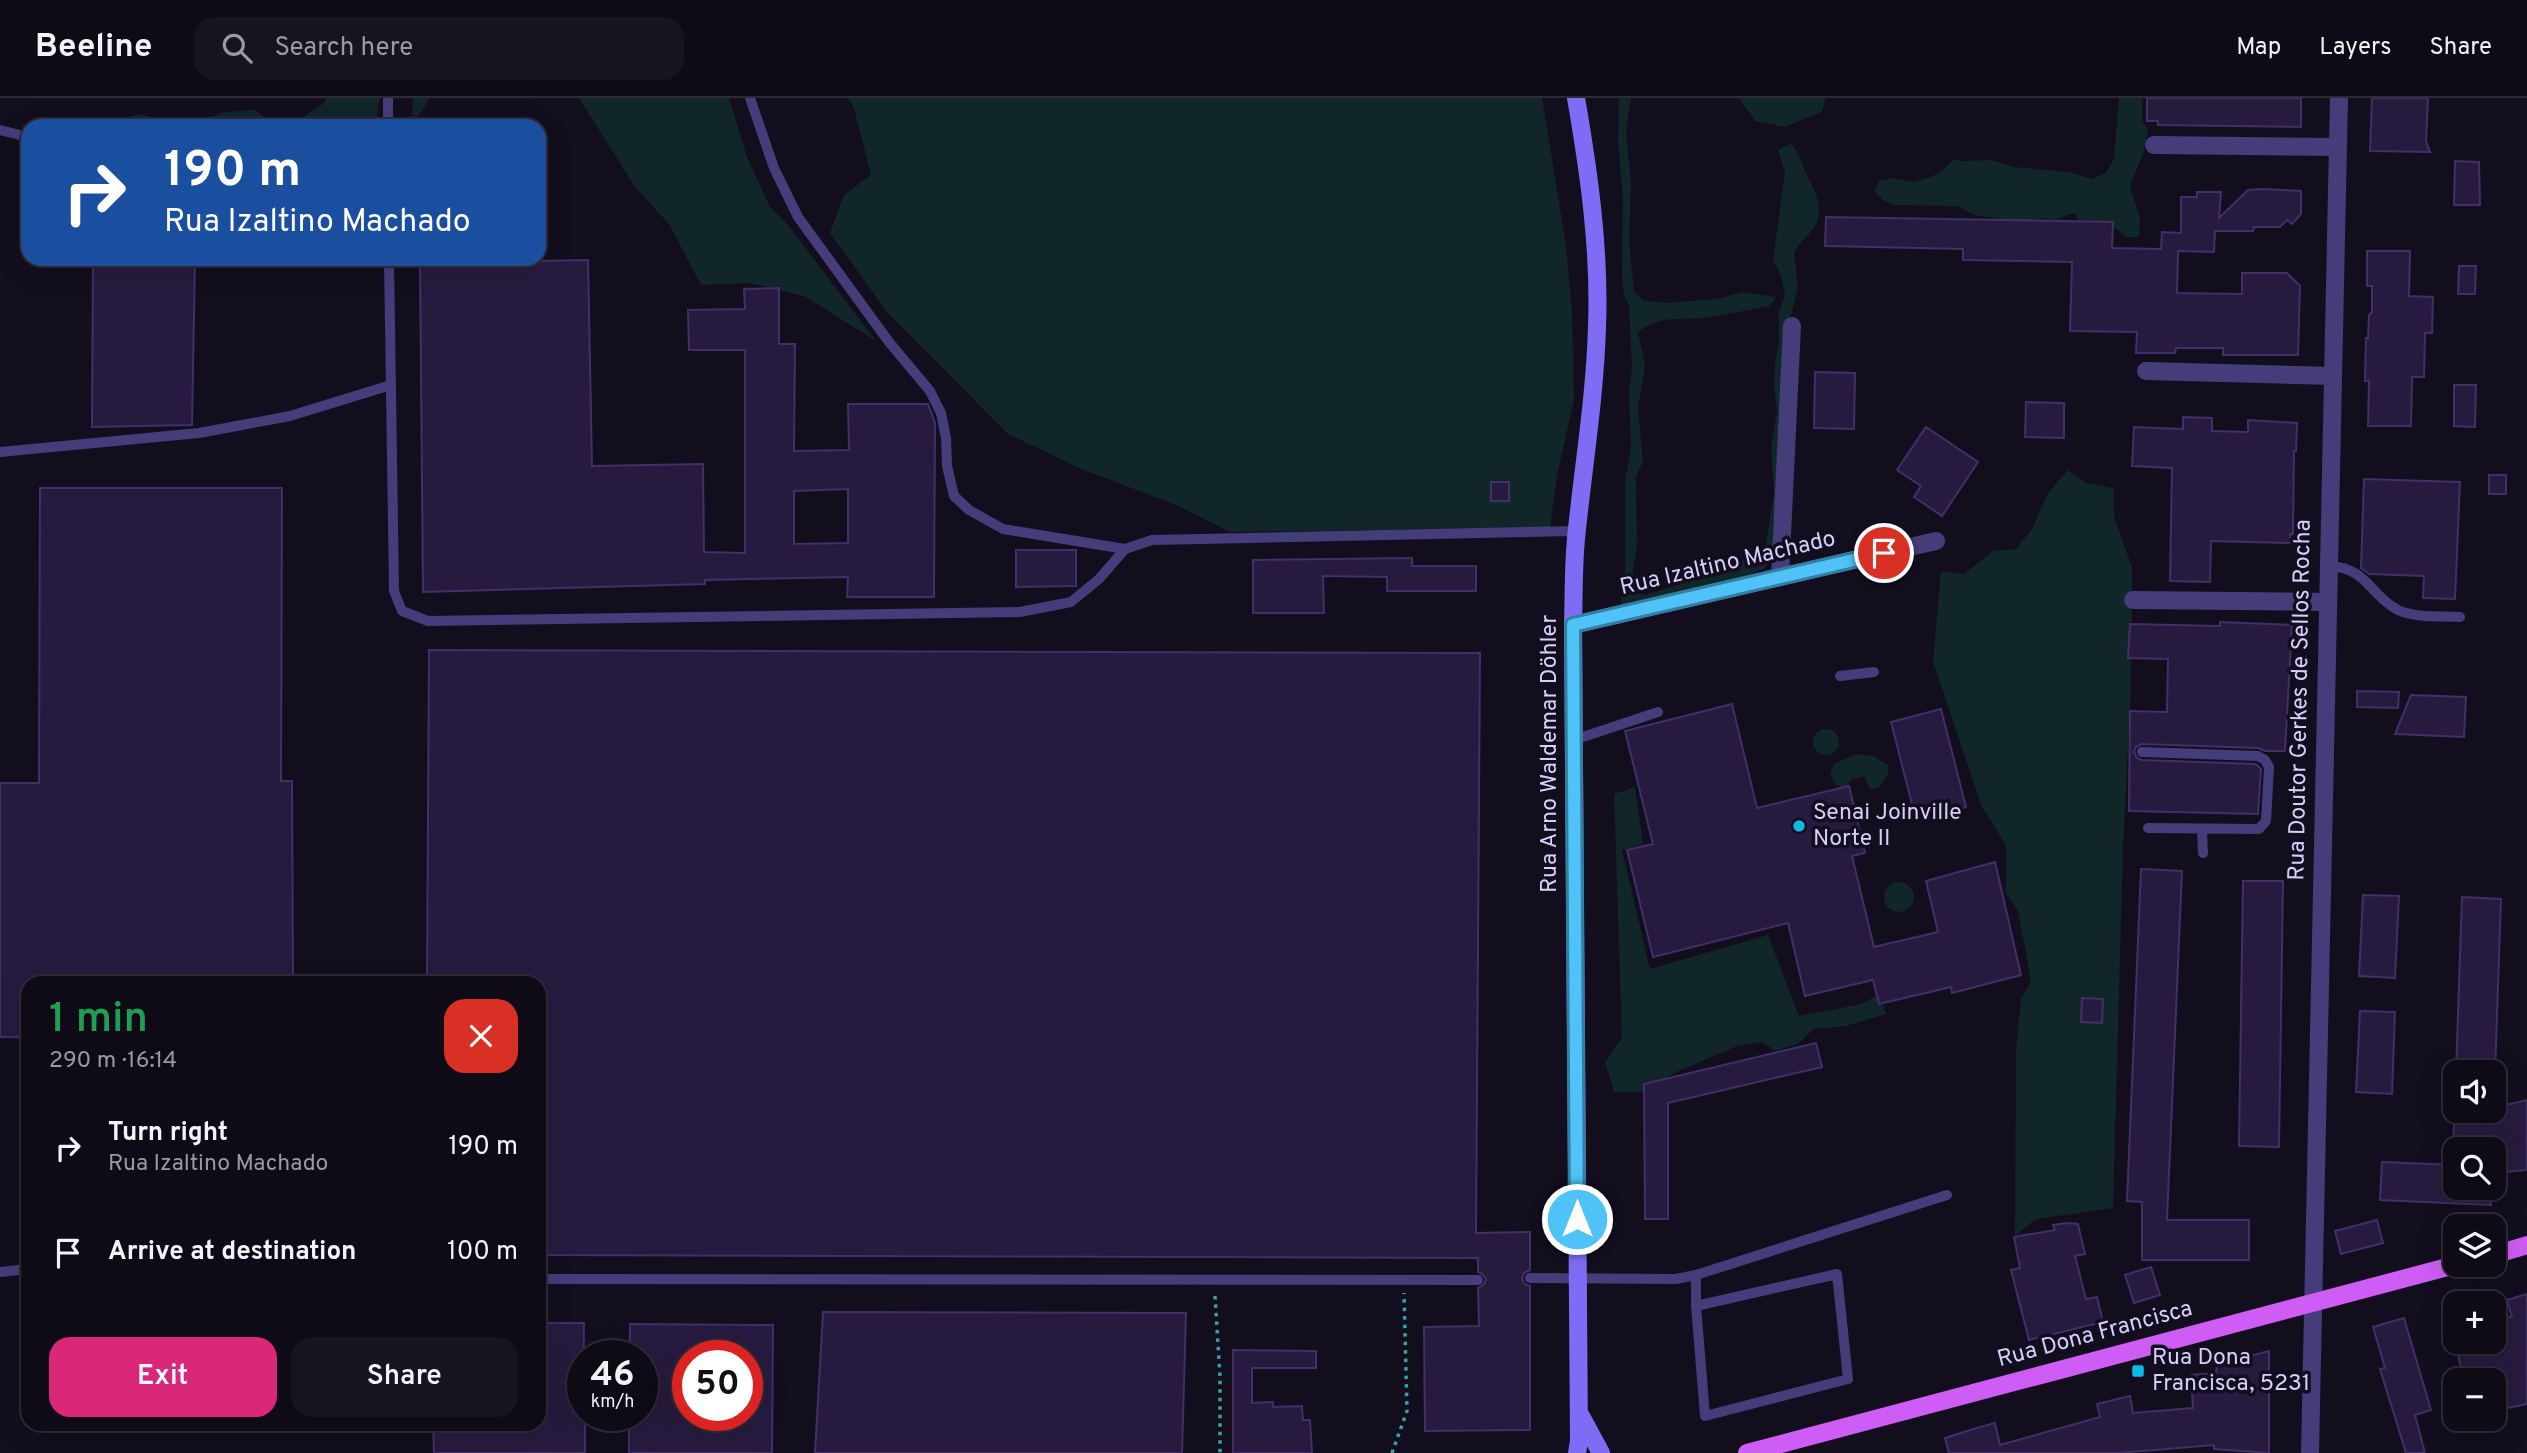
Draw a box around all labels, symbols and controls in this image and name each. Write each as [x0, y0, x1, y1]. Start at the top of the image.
search box [194, 17, 684, 80]
text: Beeline [35, 27, 152, 69]
icon: search [218, 29, 256, 67]
text: Search here [274, 32, 413, 65]
text: Map [2236, 33, 2281, 63]
text: Layers [2319, 33, 2391, 63]
text: Share [2429, 33, 2492, 63]
text: 190 m [164, 142, 301, 204]
icon: right [49, 147, 140, 238]
text: Rua Izaltino Machado [164, 203, 471, 243]
street label: Rua Doutor Gerkes de Sellos Rocha [2283, 519, 2319, 881]
pin [1854, 523, 1914, 583]
street label: Rua Izaltino Machado [1617, 525, 1839, 603]
icon: arrive [1865, 534, 1903, 572]
street label: Rua Arno Waldemar Döhler [1536, 615, 1565, 893]
place label: Senai Joinville Norte II [1813, 799, 1962, 854]
marker: Senai Joinville Norte II [1791, 818, 1807, 834]
text: 1 min [49, 994, 148, 1047]
button: close [444, 999, 518, 1073]
text: 290 m · 16:14 [49, 1047, 177, 1076]
map controls [2443, 1060, 2506, 1431]
button: sound [2443, 1060, 2506, 1123]
text: Turn right [108, 1117, 228, 1150]
icon: right [49, 1129, 87, 1167]
text: 190 m [448, 1131, 518, 1164]
button: search [2443, 1137, 2506, 1200]
text: Rua Izaltino Machado [108, 1150, 328, 1179]
position arrow [1540, 1182, 1614, 1256]
button: layers [2443, 1214, 2506, 1277]
icon: arrive [49, 1234, 87, 1272]
text: Arrive at destination [108, 1236, 356, 1269]
text: 100 m [447, 1236, 518, 1269]
button: + [2443, 1291, 2506, 1354]
street label: Rua Dona Francisca [1994, 1295, 2196, 1375]
button: Exit [49, 1337, 277, 1417]
button: Share [291, 1337, 518, 1417]
speed limit sign: 50 [672, 1340, 763, 1431]
place label: Rua Dona Francisca, 5231 [2152, 1344, 2310, 1399]
text: 46 [591, 1354, 635, 1398]
marker: Rua Dona Francisca, 5231 [2130, 1363, 2146, 1379]
button: − [2443, 1368, 2506, 1431]
text: km/h [591, 1391, 634, 1414]

